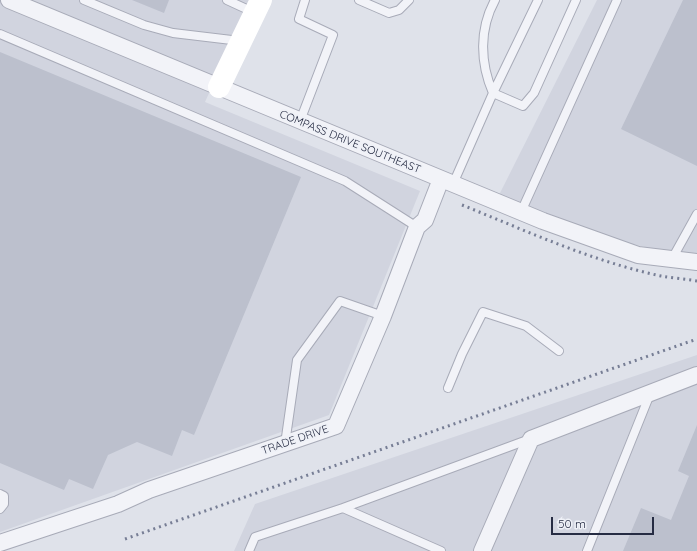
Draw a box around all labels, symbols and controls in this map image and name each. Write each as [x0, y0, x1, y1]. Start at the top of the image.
street label: COMPASS DRIVE SOUTHEAST [277, 108, 423, 176]
street label: TRADE DRIVE [260, 422, 330, 458]
scale bar [553, 509, 656, 535]
text: 50 m [558, 516, 586, 531]

